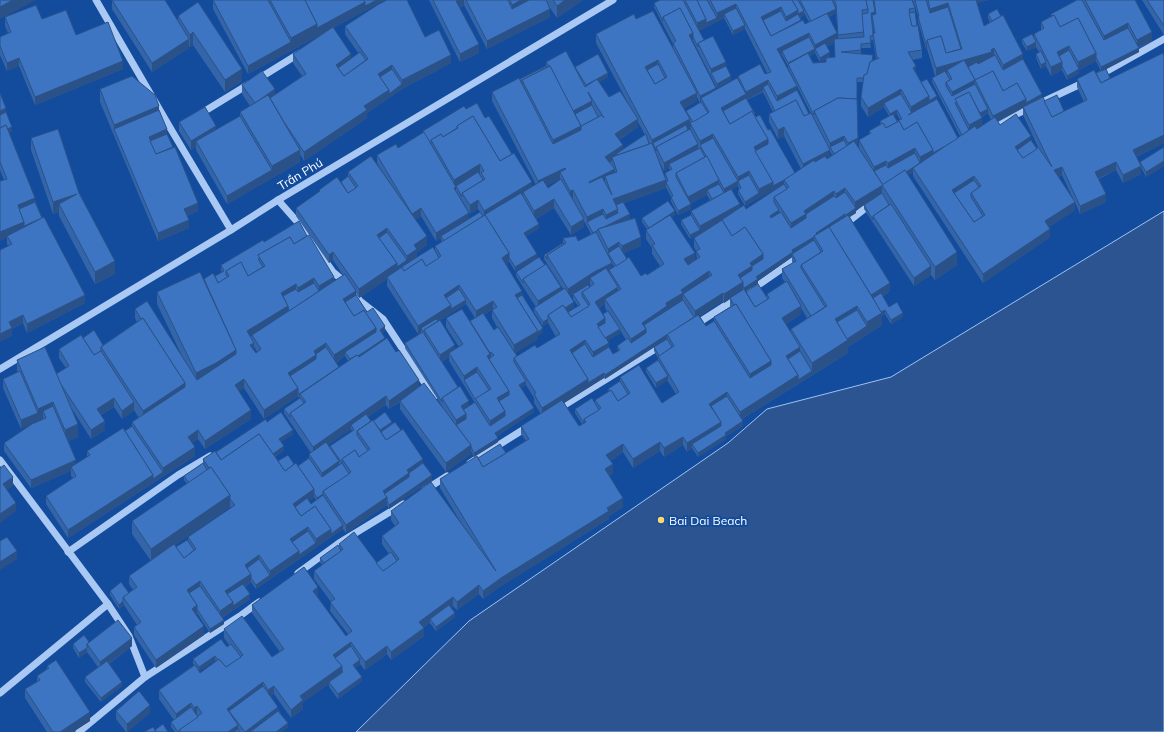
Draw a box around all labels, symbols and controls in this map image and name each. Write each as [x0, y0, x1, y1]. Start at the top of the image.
street label: Trần Phú [275, 155, 325, 193]
place label: Bai Dai Beach [669, 513, 747, 528]
marker: Bai Dai Beach [656, 515, 666, 525]

